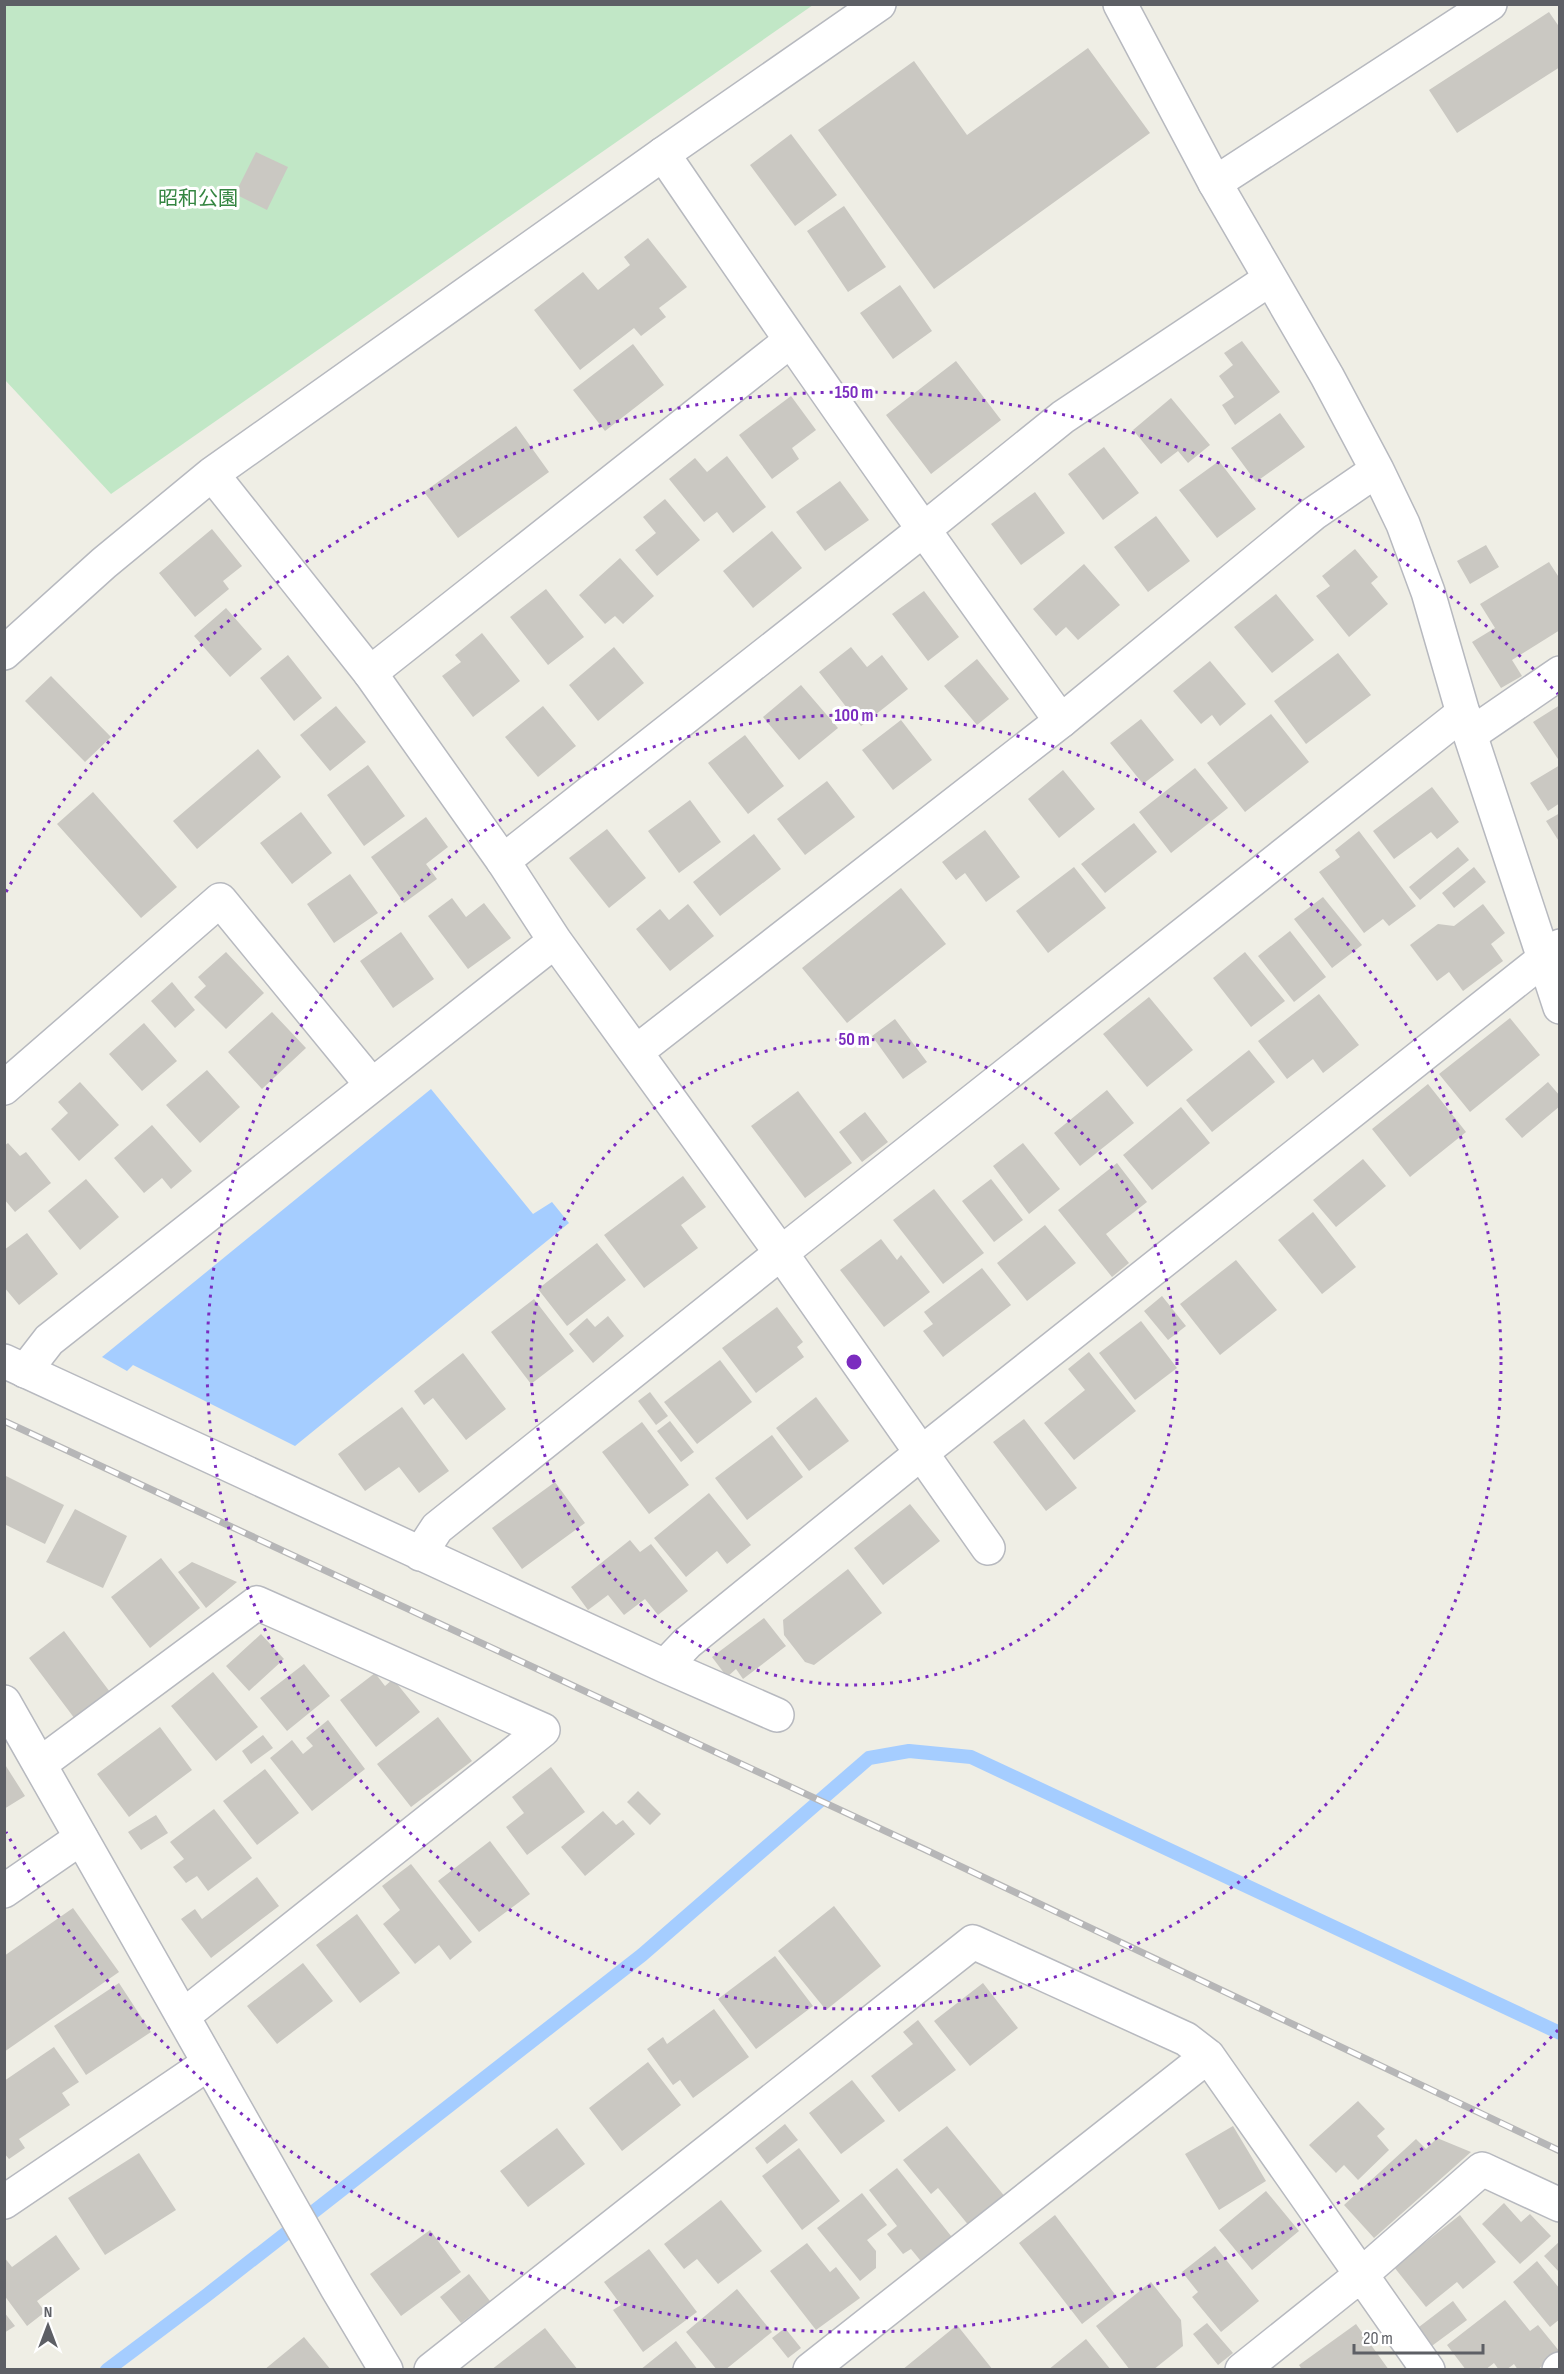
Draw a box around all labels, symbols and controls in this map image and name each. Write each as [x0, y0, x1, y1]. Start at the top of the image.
park label: 昭和公園 [158, 187, 238, 211]
text: 150 m [835, 382, 873, 403]
text: 100 m [835, 705, 874, 726]
text: 50 m [838, 1029, 870, 1050]
centre of rings [844, 1352, 864, 1372]
north arrow [18, 2296, 78, 2356]
text: N [44, 2303, 52, 2322]
scale bar [1354, 2317, 1483, 2355]
text: 20 m [1363, 2328, 1393, 2349]

